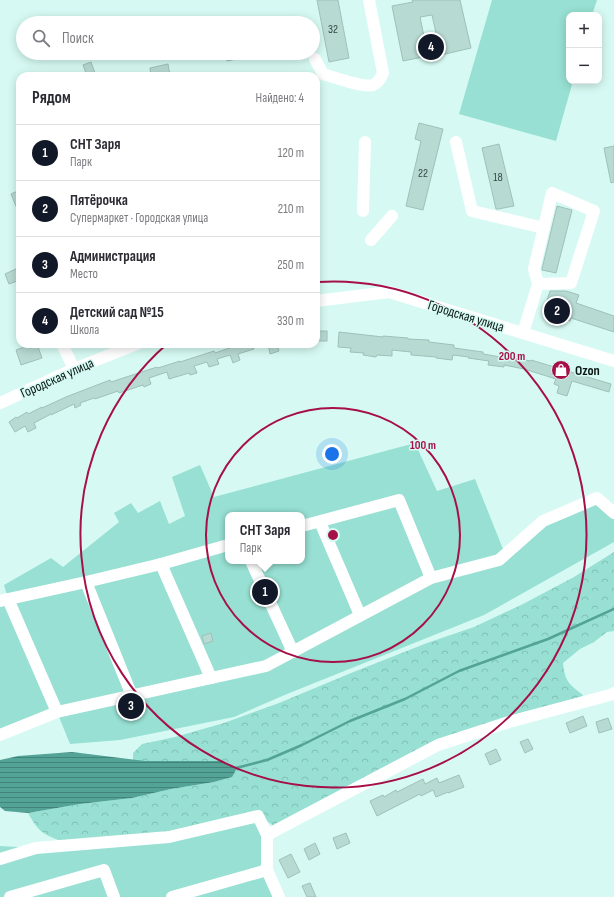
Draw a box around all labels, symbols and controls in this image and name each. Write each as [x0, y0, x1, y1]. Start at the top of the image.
map controls [566, 12, 602, 84]
button: + [566, 12, 602, 48]
search box [16, 16, 320, 60]
house number: 32 [328, 22, 338, 37]
icon: search [30, 27, 52, 49]
text: Поиск [62, 29, 94, 48]
pin: 4 [418, 32, 444, 62]
button: − [566, 48, 602, 84]
text: Рядом [32, 88, 71, 108]
text: Найдено: 4 [256, 90, 304, 106]
text: СНТ Заря [70, 135, 121, 154]
text: 1 [42, 145, 48, 161]
text: 120 m [278, 145, 304, 161]
text: Парк [70, 154, 92, 170]
house number: 22 [418, 166, 428, 181]
house number: 18 [493, 170, 503, 185]
text: Пятёрочка [70, 191, 128, 210]
text: 2 [42, 201, 48, 217]
text: 210 m [278, 201, 304, 217]
text: Супермаркет · Городская улица [70, 210, 208, 226]
text: Администрация [70, 247, 156, 266]
text: 3 [42, 257, 48, 273]
text: 250 m [277, 257, 304, 273]
text: Место [70, 266, 98, 282]
street label: Городская улица [426, 296, 506, 336]
pin: 2 [544, 296, 570, 326]
text: Детский сад №15 [70, 303, 164, 322]
text: 4 [42, 313, 48, 329]
text: 330 m [277, 313, 304, 329]
text: Школа [70, 322, 99, 338]
text: 200 m [499, 349, 525, 364]
street label: Городская улица [18, 354, 96, 402]
shop icon: Ozon [550, 359, 572, 381]
place label: Ozon [575, 362, 600, 379]
text: 100 m [410, 438, 436, 453]
your location [322, 444, 342, 464]
popup [225, 512, 305, 564]
text: СНТ Заря [240, 521, 290, 540]
centre of rings [326, 528, 340, 542]
text: Парк [240, 540, 262, 556]
pin: 1 [252, 577, 278, 607]
pin: 3 [118, 691, 144, 721]

